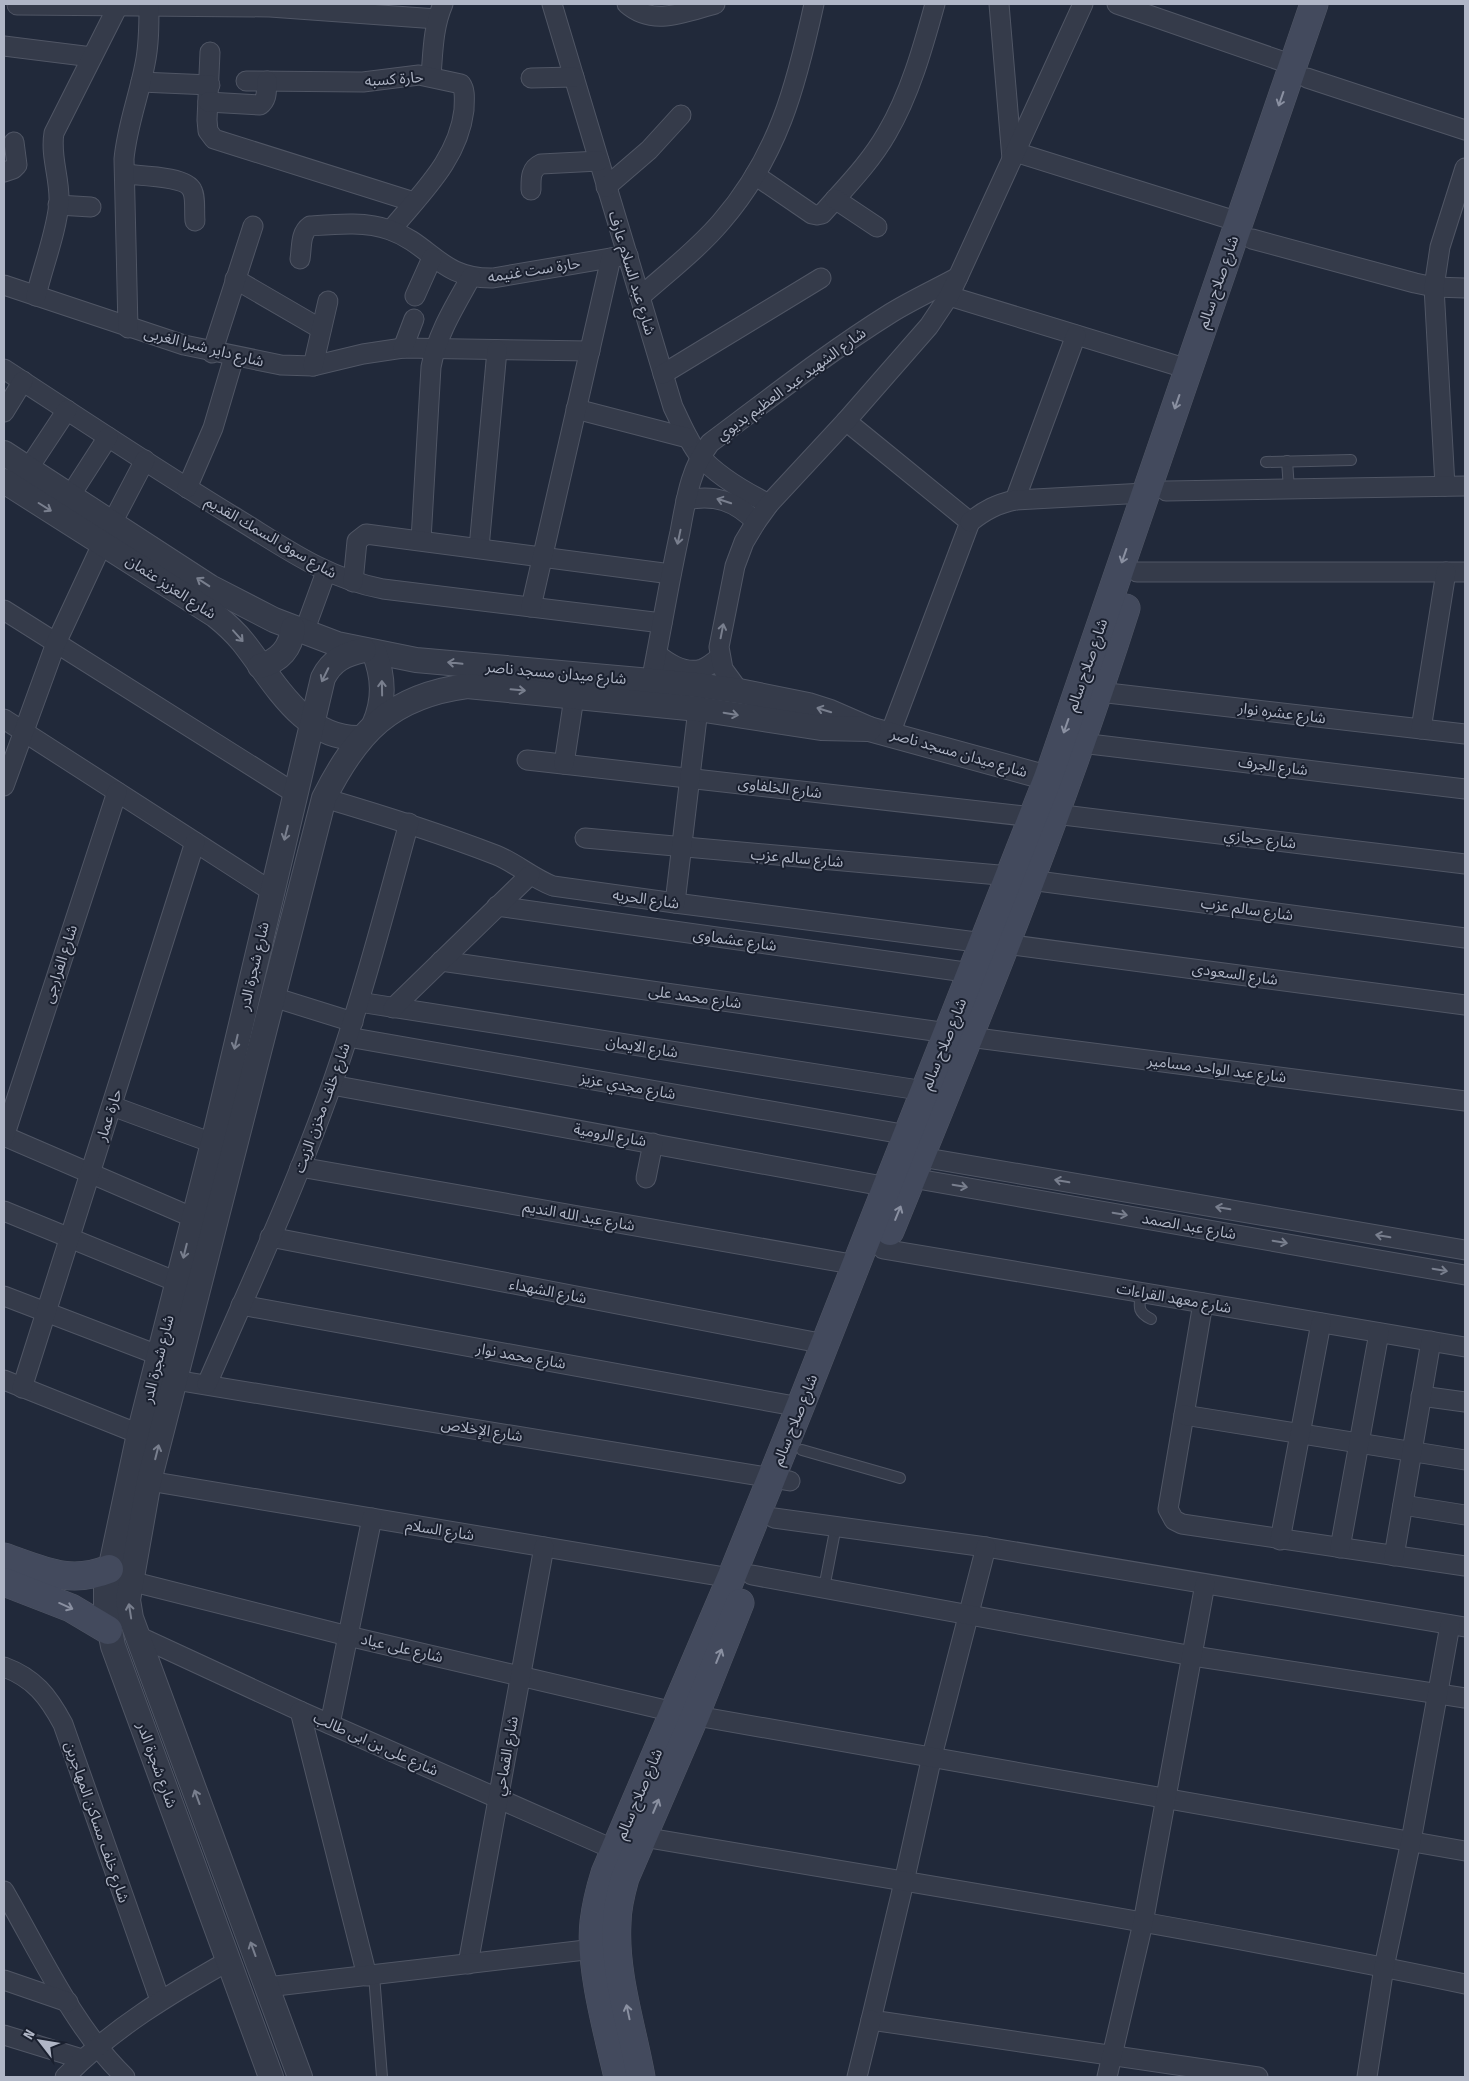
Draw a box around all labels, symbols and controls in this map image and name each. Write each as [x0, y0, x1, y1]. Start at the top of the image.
street label: حارة كسبه [364, 68, 424, 90]
one-way arrow [1276, 91, 1285, 107]
street label: شارع عبد السلام عارف [602, 209, 659, 338]
street label: شارع صلاح سالم [1194, 233, 1245, 332]
street label: حارة ست غنيمه [486, 254, 582, 286]
street label: شارع داير شبرا الغربى [141, 323, 266, 374]
street label: شارع الشهيد عبد العظيم بديوي [713, 324, 871, 447]
one-way arrow [1172, 394, 1181, 409]
street label: شارع سوق السمك القديم [201, 492, 340, 585]
one-way arrow [717, 495, 733, 505]
one-way arrow [38, 501, 52, 512]
one-way arrow [673, 528, 683, 544]
one-way arrow [1119, 547, 1128, 563]
street label: شارع العزيز عثمان [121, 551, 220, 625]
one-way arrow [196, 577, 210, 587]
street label: شارع صلاح سالم [1063, 616, 1114, 715]
one-way arrow [718, 623, 727, 639]
one-way arrow [232, 629, 243, 642]
street label: شارع ميدان مسجد ناصر [484, 658, 627, 691]
one-way arrow [447, 659, 463, 668]
one-way arrow [320, 668, 330, 683]
one-way arrow [377, 681, 387, 697]
one-way arrow [510, 686, 526, 695]
street label: شارع عشره نوار [1236, 699, 1327, 730]
one-way arrow [817, 704, 833, 714]
one-way arrow [723, 710, 739, 720]
one-way arrow [1061, 718, 1070, 733]
street label: شارع ميدان مسجد ناصر [887, 725, 1030, 784]
street label: شارع الجرف [1237, 753, 1309, 782]
street label: شارع الخلفاوى [737, 774, 823, 805]
one-way arrow [281, 824, 290, 840]
street label: شارع حجازي [1223, 826, 1297, 855]
street label: شارع سالم عزب [750, 845, 844, 874]
street label: شارع الحريه [611, 885, 681, 916]
street label: شارع سالم عزب [1199, 894, 1295, 927]
street label: شارع شجرة الدر [235, 920, 276, 1014]
street label: شارع الفرارجى [39, 922, 84, 1007]
street label: شارع عشماوى [692, 925, 778, 958]
street label: شارع السعودى [1191, 959, 1279, 992]
street label: شارع محمد على [647, 982, 743, 1015]
street label: شارع صلاح سالم [918, 996, 973, 1093]
street label: شارع الايمان [604, 1032, 680, 1065]
one-way arrow [231, 1033, 240, 1049]
street label: شارع خلف مخزن الزيت [290, 1040, 357, 1177]
street label: شارع عبد الواحد مسامير [1145, 1051, 1288, 1089]
street label: شارع مجدي عزيز [577, 1069, 677, 1106]
street label: حارة عمار [92, 1086, 126, 1144]
street label: شارع الرومية [572, 1120, 648, 1153]
one-way arrow [1055, 1176, 1071, 1186]
one-way arrow [952, 1182, 968, 1192]
street label: شارع عبد الله النديم [521, 1197, 637, 1238]
one-way arrow [1215, 1203, 1231, 1213]
one-way arrow [893, 1206, 903, 1221]
street label: شارع عبد الصمد [1140, 1209, 1238, 1246]
one-way arrow [1112, 1210, 1128, 1220]
one-way arrow [1375, 1230, 1391, 1240]
one-way arrow [1272, 1238, 1288, 1248]
one-way arrow [180, 1242, 189, 1258]
one-way arrow [1432, 1266, 1448, 1276]
street label: شارع الشهداء [507, 1275, 588, 1310]
street label: شارع معهد القراءات [1115, 1279, 1233, 1320]
street label: شارع شجرة الدر [138, 1313, 181, 1407]
street label: شارع محمد نوار [473, 1339, 567, 1376]
street label: شارع صلاح سالم [769, 1372, 824, 1469]
street label: شارع الإخلاص [439, 1415, 524, 1448]
one-way arrow [152, 1444, 162, 1460]
street label: شارع السلام [404, 1516, 476, 1547]
one-way arrow [58, 1601, 73, 1611]
one-way arrow [125, 1604, 135, 1620]
street label: شارع على عياد [358, 1630, 445, 1669]
one-way arrow [715, 1649, 724, 1664]
street label: شارع على بن ابى طالب [310, 1708, 441, 1782]
street label: شارع القماحي [490, 1715, 525, 1798]
street label: شارع شجرة الدر [130, 1719, 181, 1812]
street label: شارع خلف مساكن المهاجرين [58, 1739, 133, 1906]
street label: شارع صلاح سالم [612, 1746, 669, 1843]
one-way arrow [192, 1790, 201, 1805]
one-way arrow [652, 1798, 661, 1814]
one-way arrow [248, 1942, 257, 1958]
one-way arrow [623, 2005, 633, 2021]
north arrow [15, 2016, 65, 2066]
text: N [20, 2027, 39, 2043]

